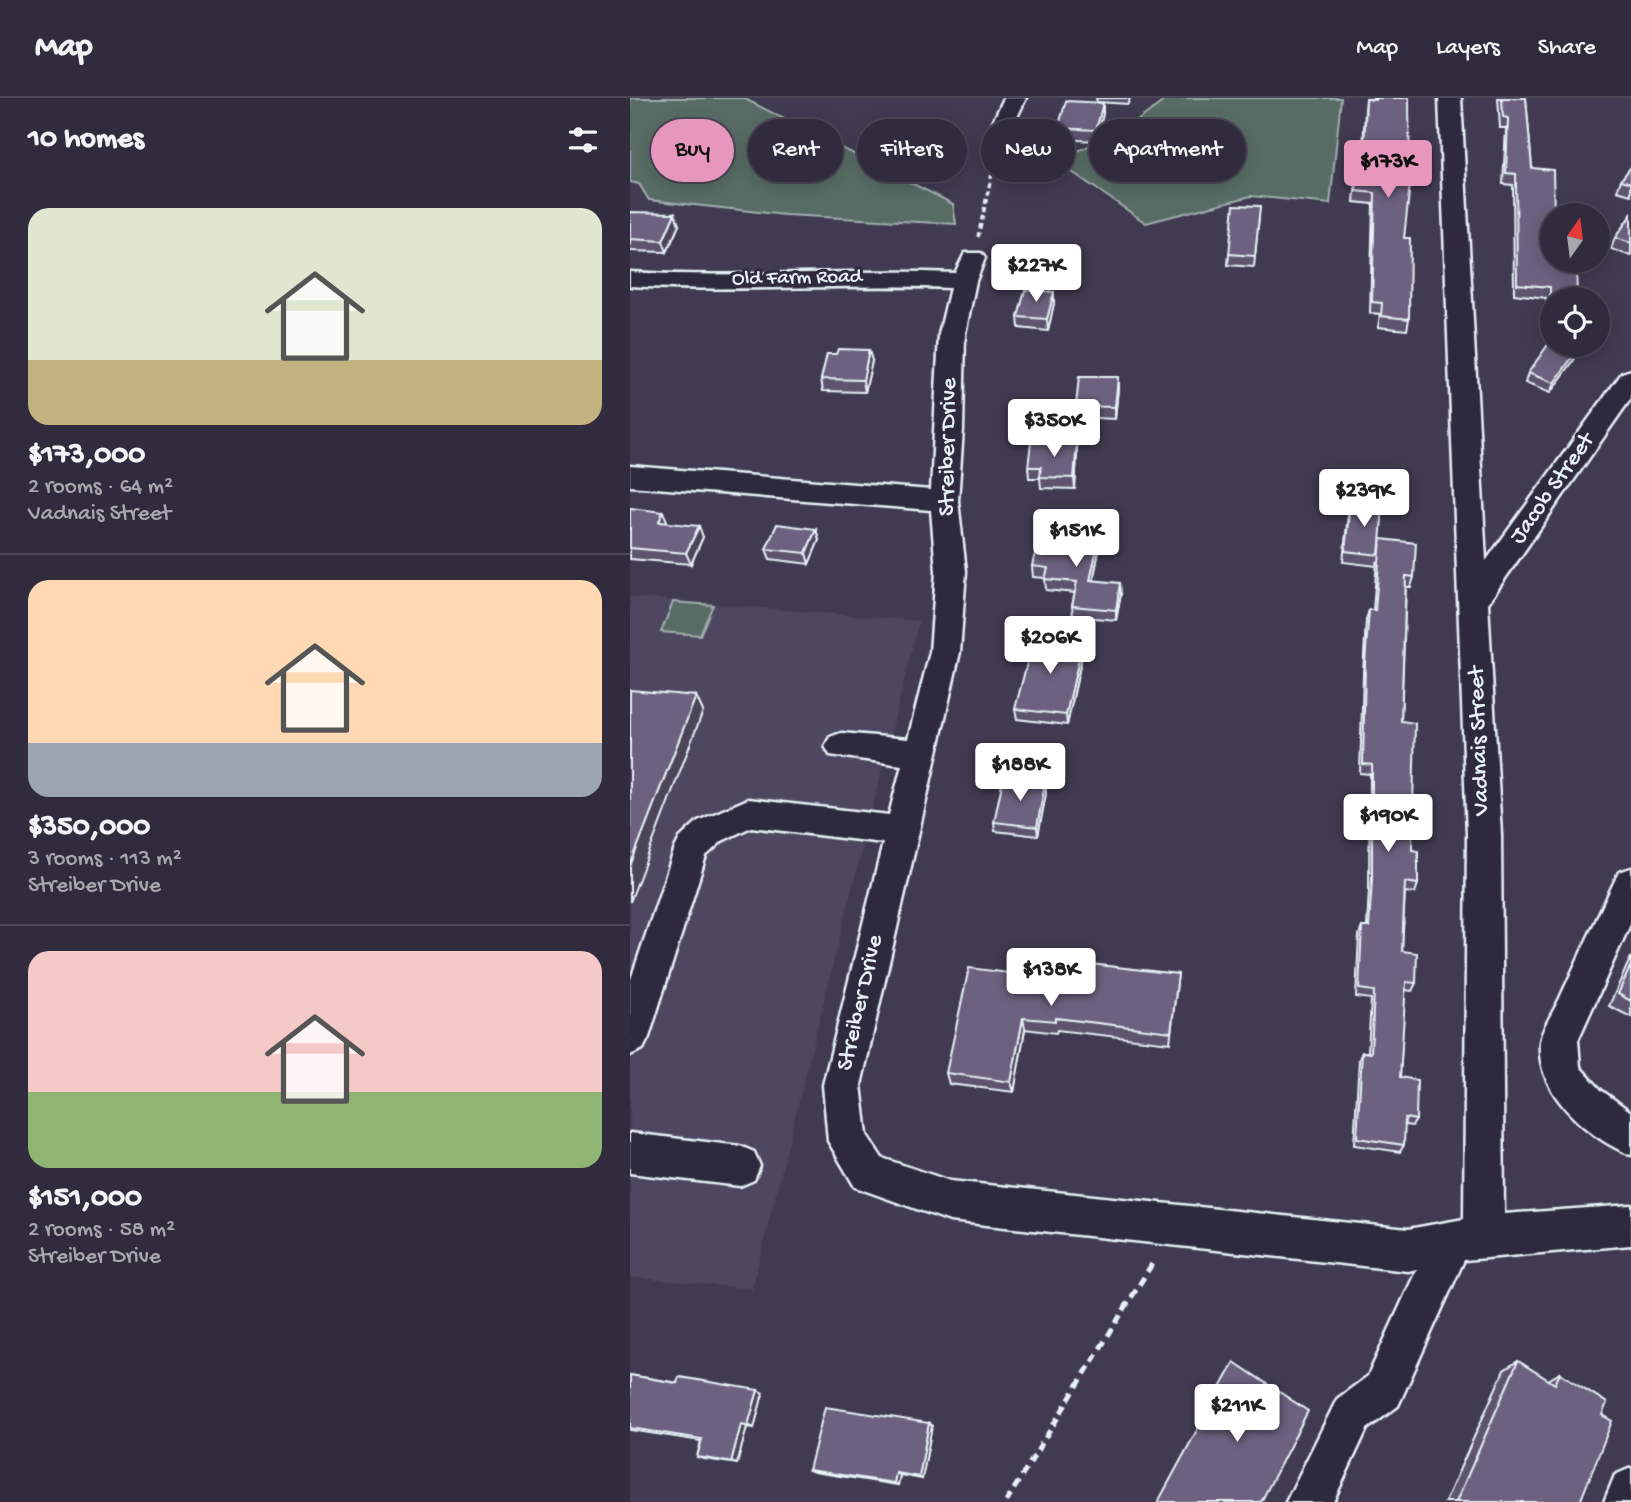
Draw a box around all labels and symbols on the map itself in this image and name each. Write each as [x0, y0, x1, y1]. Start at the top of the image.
pin: $173K [1339, 140, 1437, 200]
north arrow [1540, 203, 1610, 273]
pin: $227K [987, 244, 1085, 304]
street label: Old Farm Road [732, 265, 864, 293]
street label: Streiber Drive [933, 377, 965, 517]
pin: $350K [1005, 400, 1103, 459]
street label: Jacob Street [1504, 426, 1603, 550]
pin: $239K [1315, 470, 1413, 529]
pin: $151K [1027, 510, 1125, 569]
pin: $206K [1001, 616, 1099, 676]
street label: Vadnais Street [1463, 664, 1497, 817]
pin: $188K [971, 744, 1069, 803]
pin: $190K [1339, 794, 1437, 854]
street label: Streiber Drive [831, 932, 891, 1074]
pin: $138K [1002, 948, 1100, 1008]
pin: $211K [1188, 1384, 1286, 1444]

